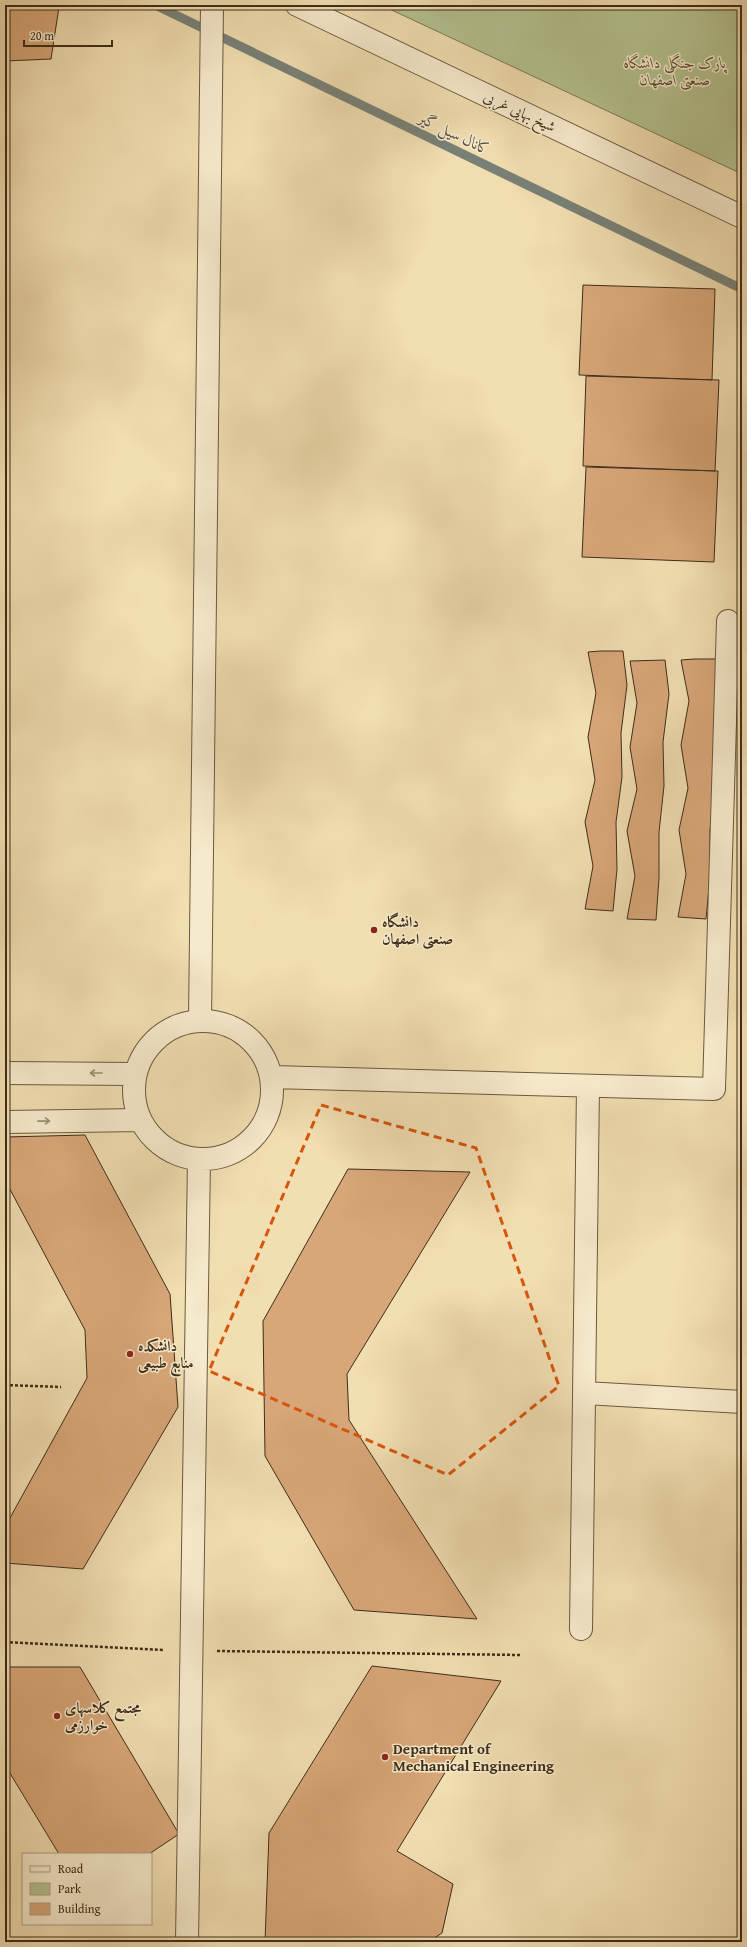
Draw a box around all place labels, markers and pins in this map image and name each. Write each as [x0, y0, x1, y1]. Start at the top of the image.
place label: دانشگاه صنعتی اصفهان [382, 911, 453, 950]
marker: دانشگاه صنعتی اصفهان [369, 925, 379, 935]
place label: دانشکده منابع طبیعی [138, 1335, 194, 1377]
marker: دانشکده منابع طبیعی [125, 1349, 135, 1359]
place label: مجتمع کلاسهای خوارزمی [64, 1697, 142, 1735]
marker: مجتمع کلاسهای خوارزمی [52, 1711, 62, 1721]
place label: Department of Mechanical Engineering [393, 1738, 554, 1776]
marker: Department of Mechanical Engineering [380, 1752, 390, 1762]

